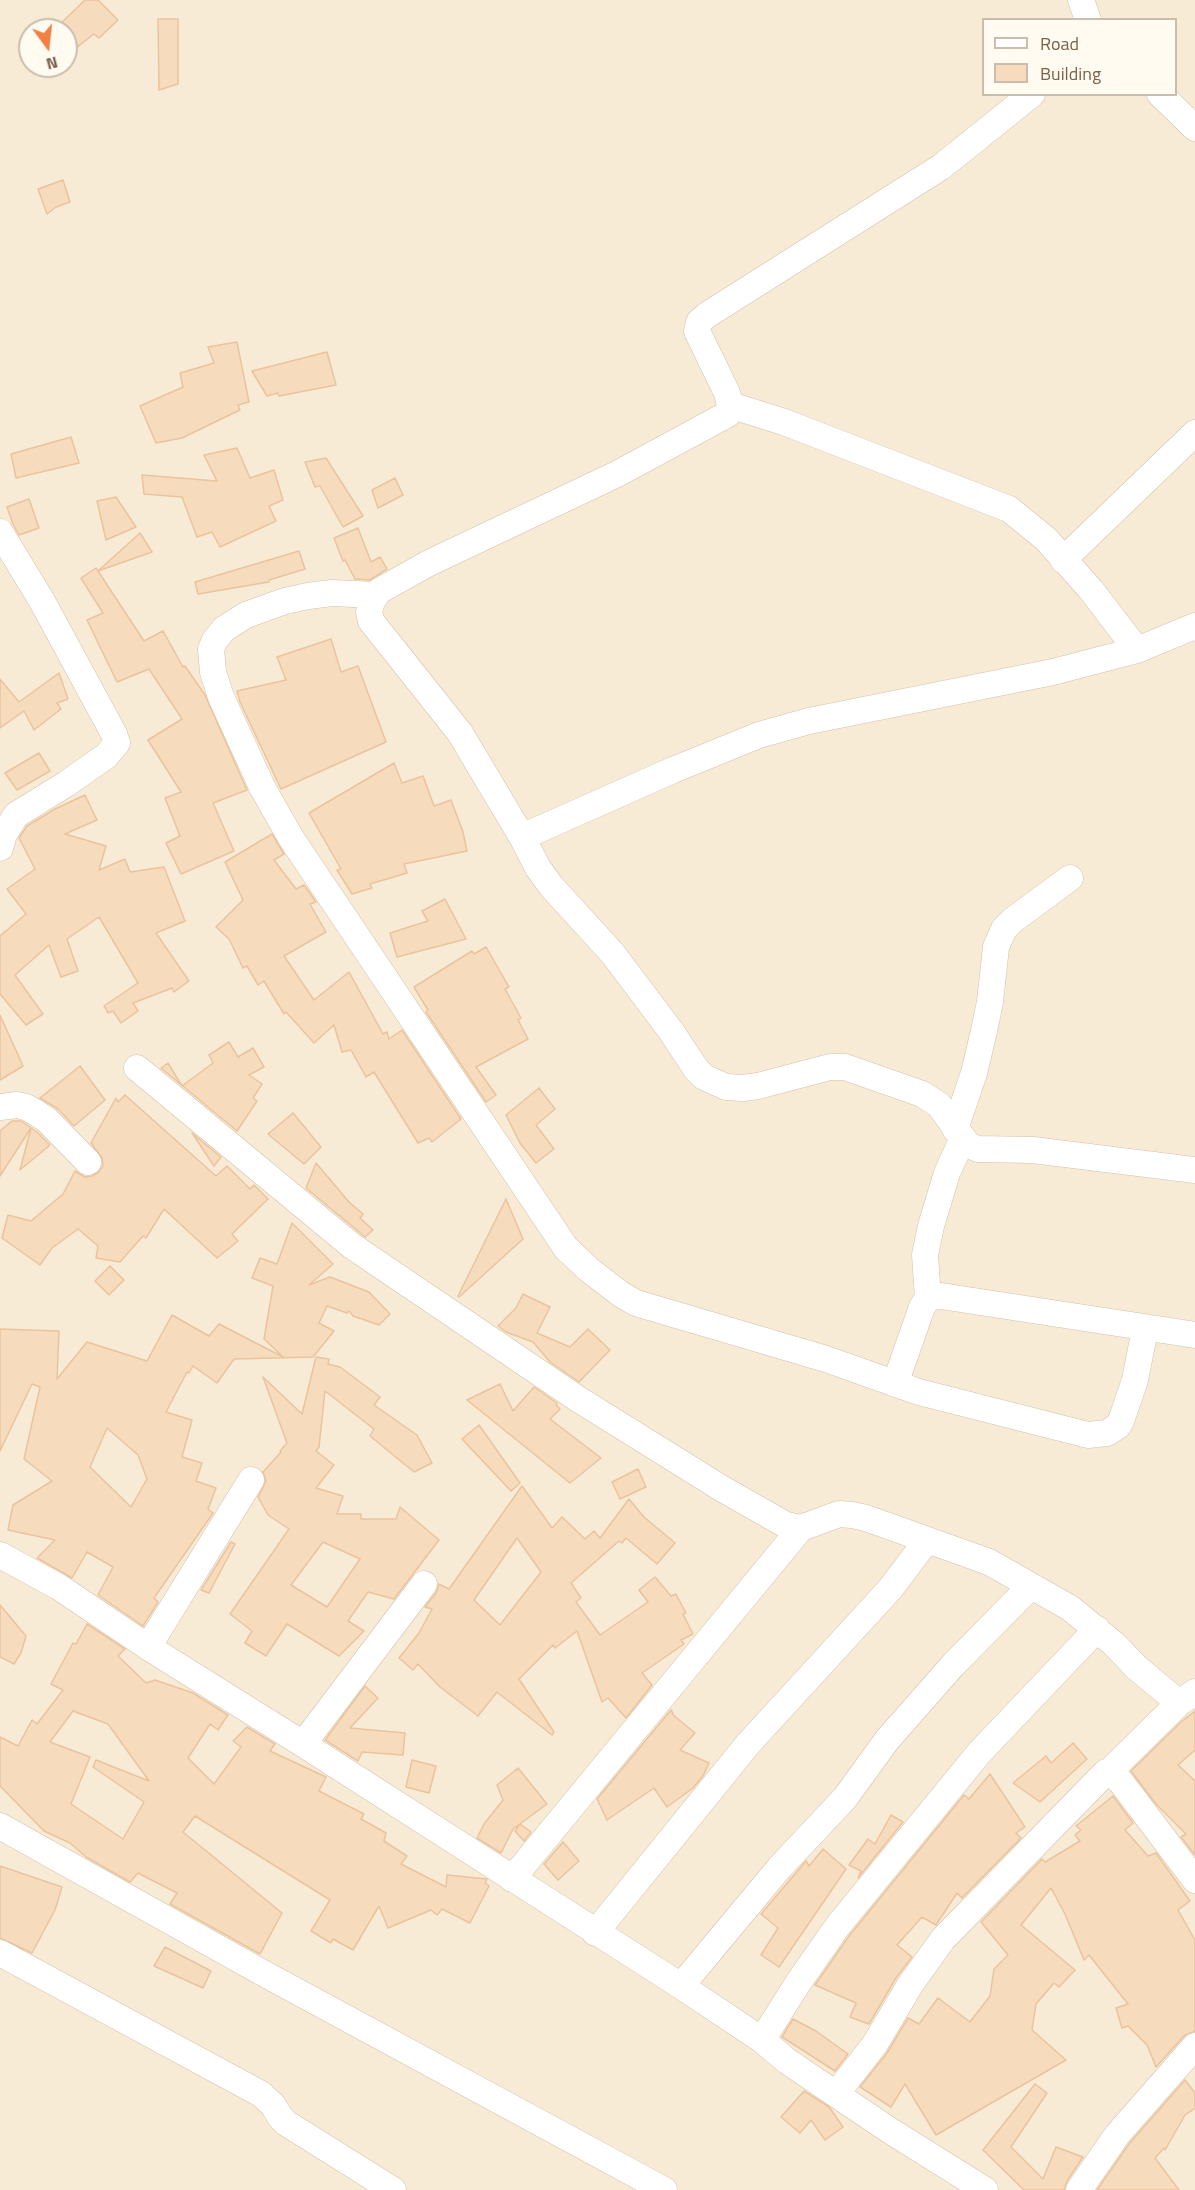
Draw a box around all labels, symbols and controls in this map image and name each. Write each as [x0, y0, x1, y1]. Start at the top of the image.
north arrow [18, 18, 78, 78]
legend [982, 18, 1177, 96]
text: Road [1040, 30, 1079, 57]
text: N [44, 50, 61, 76]
text: Building [1040, 60, 1101, 87]

